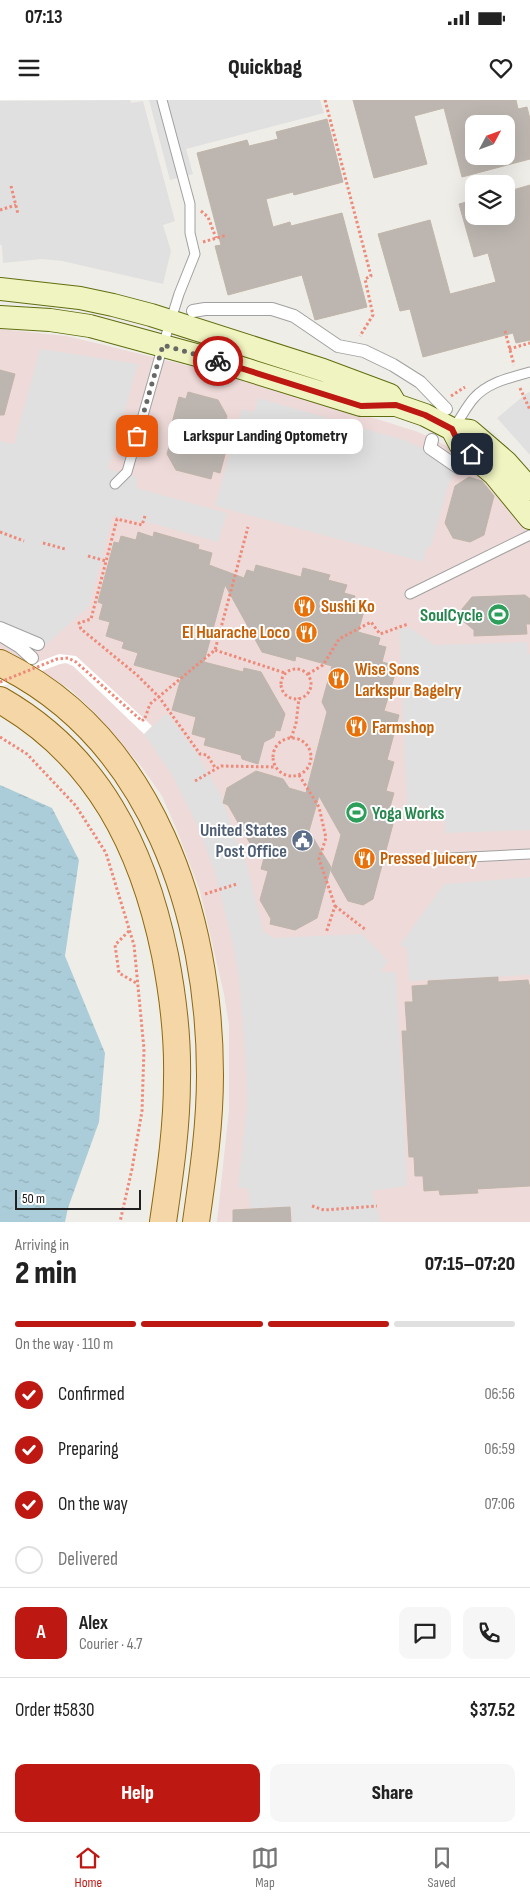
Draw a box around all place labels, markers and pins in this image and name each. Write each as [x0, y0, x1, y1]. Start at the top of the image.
pin [116, 415, 158, 457]
callout: Larkspur Landing Optometry [167, 418, 362, 454]
pin [451, 433, 493, 475]
restaurant icon: Sushi Ko [293, 594, 317, 618]
place label: Sushi Ko [321, 596, 375, 617]
sports icon: SoulCycle [487, 603, 511, 627]
place label: SoulCycle [420, 605, 483, 626]
restaurant icon: El Huarache Loco [294, 620, 318, 644]
place label: El Huarache Loco [182, 622, 290, 643]
place label: Wise Sons Larkspur Bagelry [355, 659, 462, 701]
restaurant icon: Wise Sons Larkspur Bagelry [327, 667, 351, 691]
restaurant icon: Farmshop [344, 715, 368, 739]
place label: Farmshop [372, 717, 435, 738]
sports icon: Yoga Works [344, 801, 368, 825]
place label: Yoga Works [372, 803, 444, 824]
place label: United States Post Office [200, 820, 287, 862]
public building icon: United States Post Office [291, 828, 315, 852]
restaurant icon: Pressed Juicery [352, 846, 376, 870]
place label: Pressed Juicery [380, 848, 478, 869]

